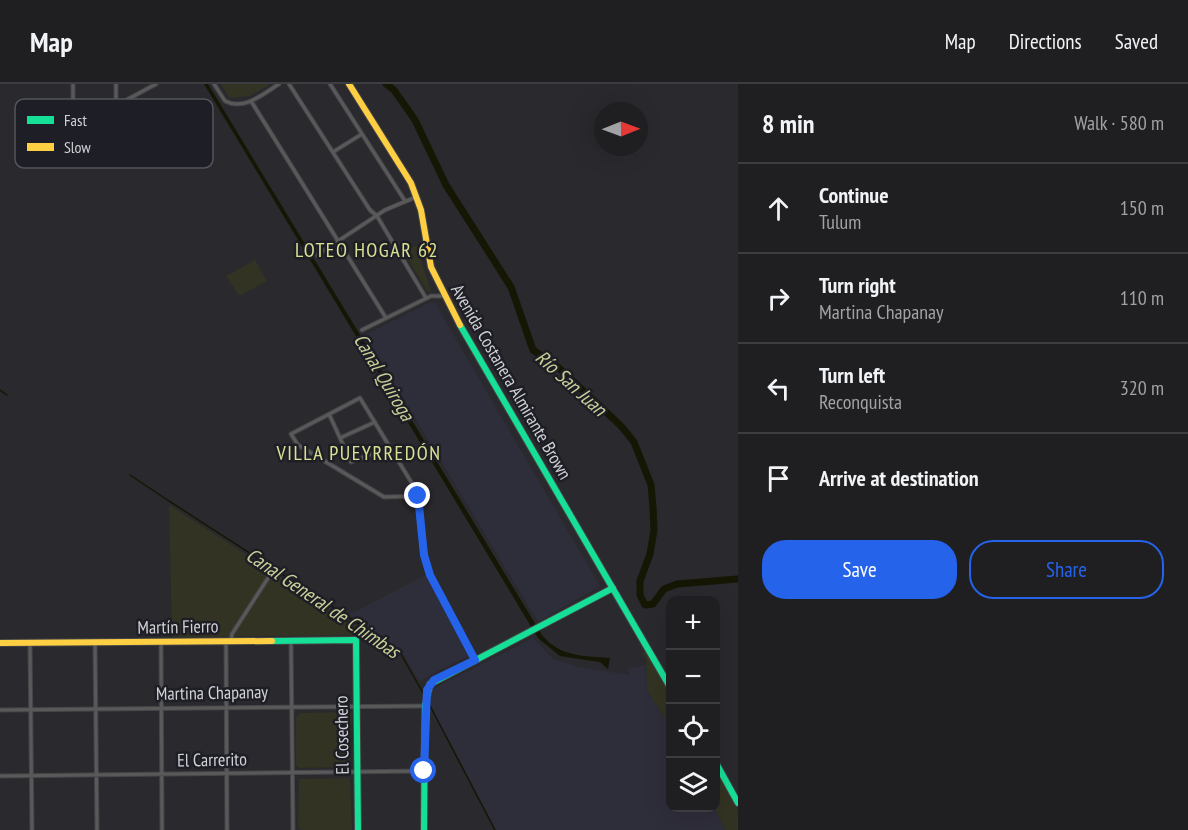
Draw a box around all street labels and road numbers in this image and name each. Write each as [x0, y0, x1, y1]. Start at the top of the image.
street label: Avenida Costanera Almirante Brown [446, 280, 577, 483]
street label: Martín Fierro [137, 614, 219, 639]
street label: Martina Chapanay [156, 680, 268, 705]
street label: El Cosechero [329, 695, 354, 775]
street label: El Carrerito [177, 747, 247, 772]

